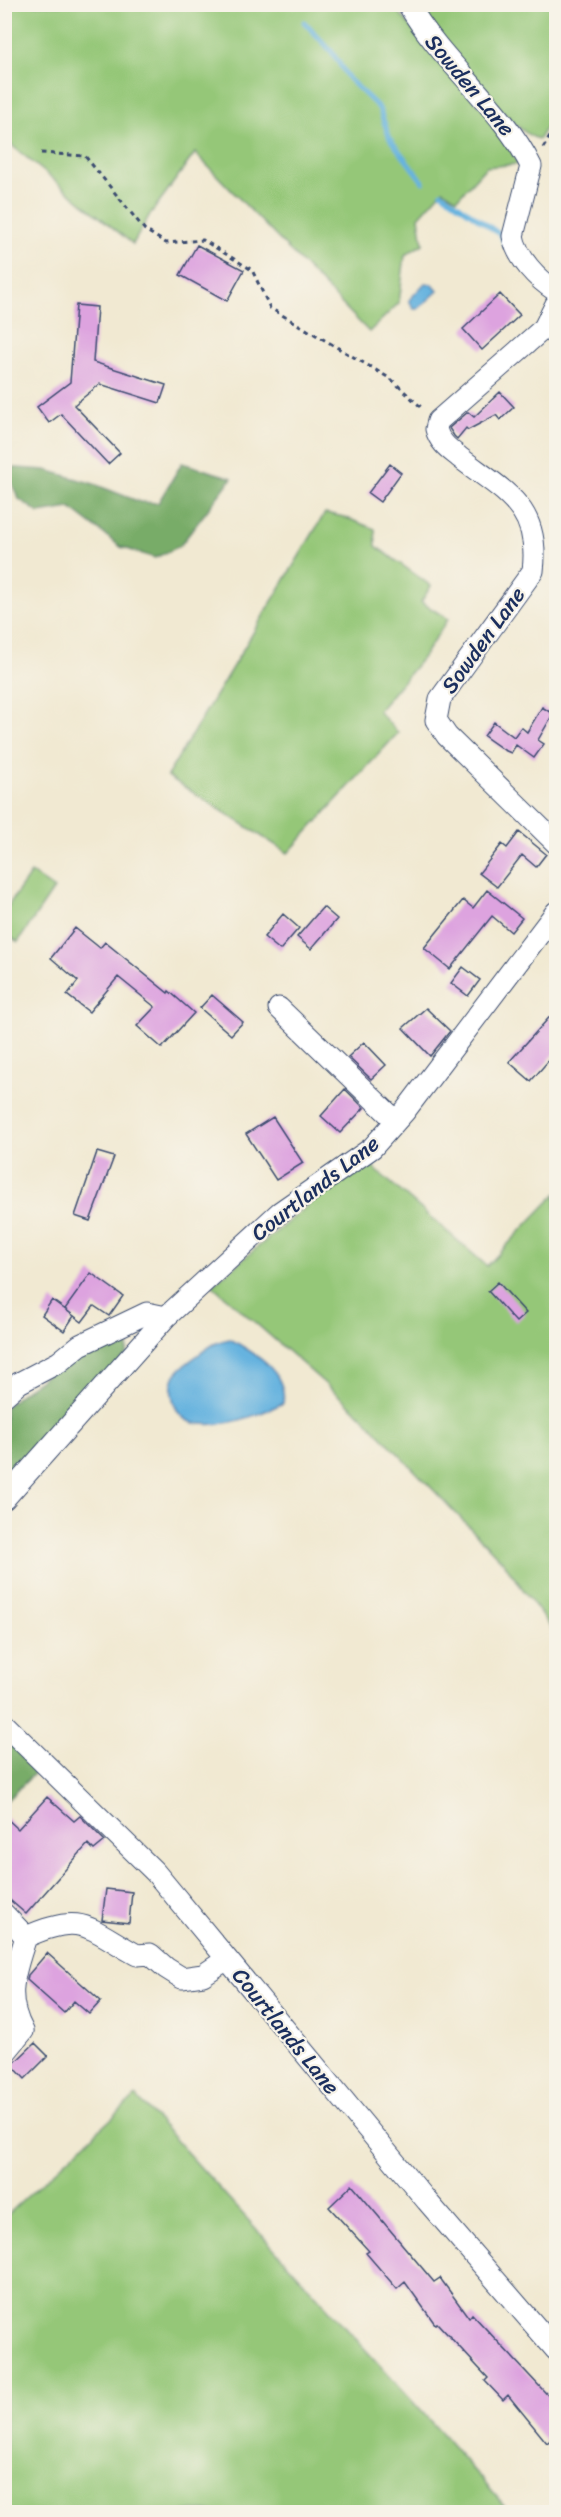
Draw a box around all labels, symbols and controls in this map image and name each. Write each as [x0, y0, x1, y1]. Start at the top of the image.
street label: Sowden Lane [415, 25, 525, 145]
street label: Sowden Lane [430, 578, 536, 702]
street label: Courtlands Lane [242, 1125, 388, 1251]
street label: Courtlands Lane [222, 1958, 350, 2104]

